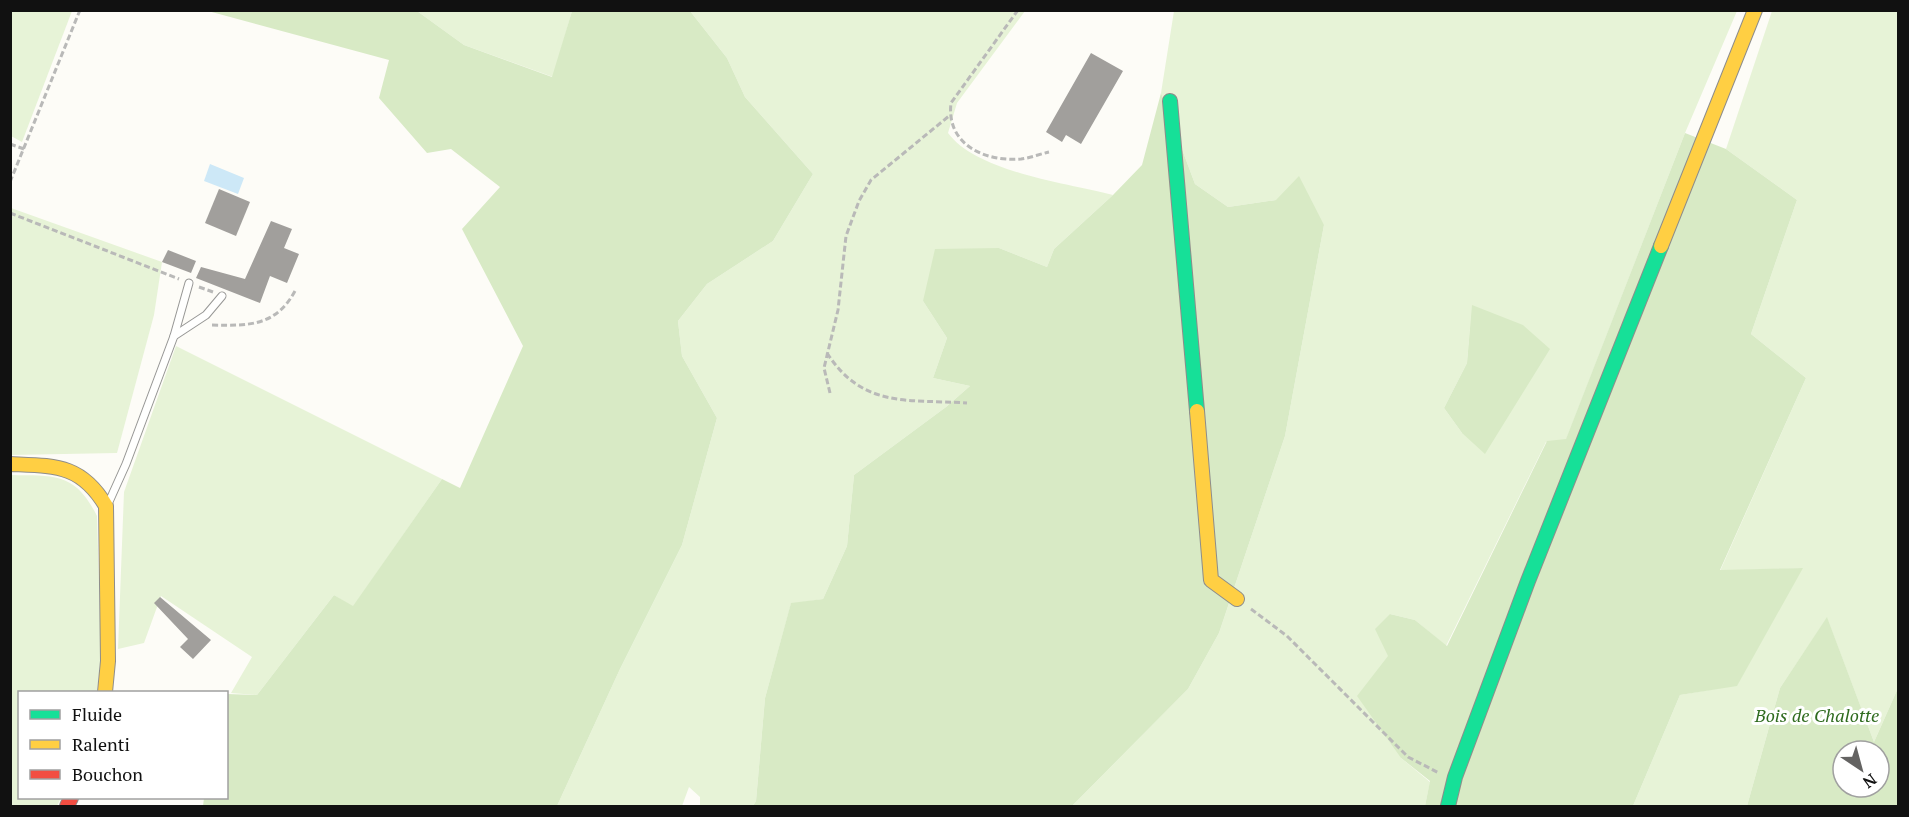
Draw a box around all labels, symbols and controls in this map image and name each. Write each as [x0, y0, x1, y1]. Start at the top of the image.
legend [18, 691, 228, 799]
text: Fluide [72, 702, 122, 726]
park label: Bois de Chalotte [1754, 703, 1879, 727]
text: Ralenti [72, 732, 130, 756]
north arrow [1831, 739, 1891, 799]
text: Bouchon [72, 762, 143, 786]
text: N [1858, 769, 1881, 794]

